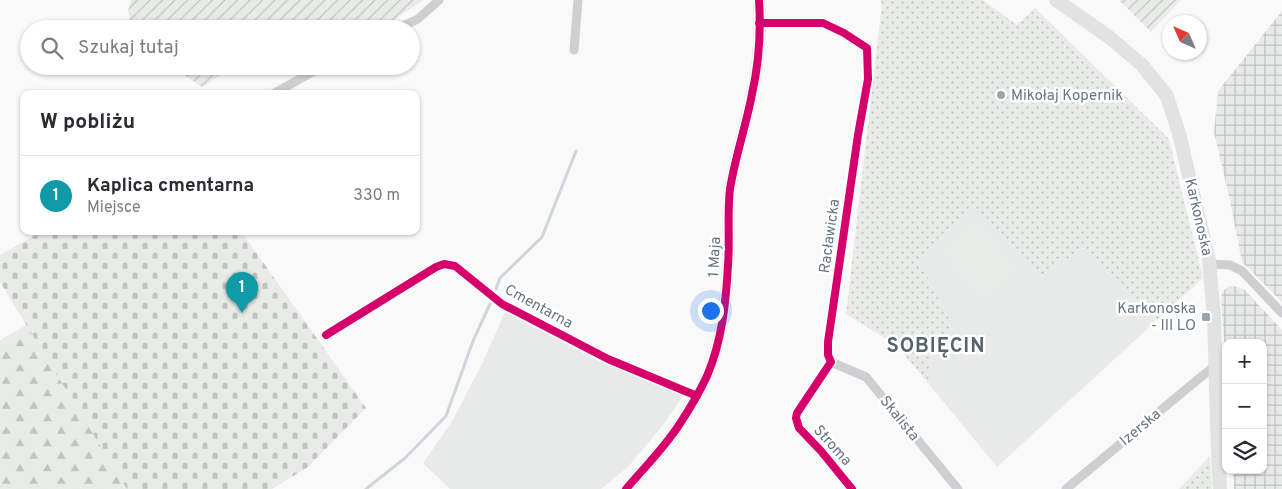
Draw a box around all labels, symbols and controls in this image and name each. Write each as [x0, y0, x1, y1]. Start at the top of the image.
north arrow [1162, 15, 1207, 60]
search box [20, 20, 420, 75]
icon: search [38, 34, 66, 62]
text: Szukaj tutaj [78, 36, 179, 60]
place label: Mikołaj Kopernik [1011, 87, 1123, 106]
marker: Mikołaj Kopernik [995, 89, 1007, 101]
text: W pobliżu [40, 109, 135, 136]
text: Kaplica cmentarna [87, 174, 254, 198]
street label: Karkonoska [1179, 177, 1216, 258]
text: 1 [53, 186, 59, 206]
text: 330 m [353, 186, 400, 206]
text: Miejsce [87, 198, 141, 218]
street label: Racławicka [816, 198, 845, 274]
street label: 1 Maja [705, 236, 726, 278]
pin: 1 [226, 272, 258, 313]
street label: Cmentarna [501, 281, 576, 334]
your location [698, 298, 724, 324]
place label: Karkonoska - III LO [1117, 300, 1196, 336]
marker: Karkonoska - III LO [1200, 311, 1212, 323]
district label: SOBIĘCIN [886, 334, 986, 360]
map controls [1222, 339, 1267, 474]
button: + [1222, 339, 1267, 384]
button: − [1222, 384, 1267, 429]
street label: Skalista [875, 393, 923, 445]
street label: Izerska [1116, 405, 1165, 451]
street label: Stroma [809, 422, 855, 470]
button: layers [1222, 429, 1267, 474]

